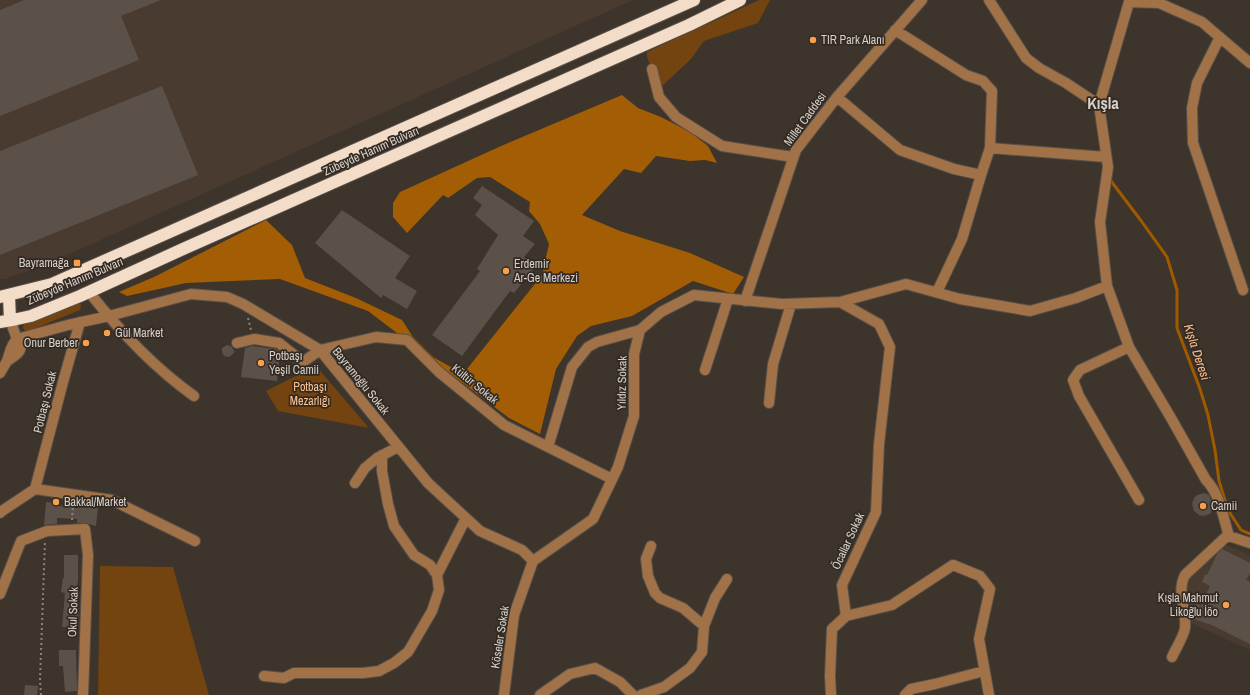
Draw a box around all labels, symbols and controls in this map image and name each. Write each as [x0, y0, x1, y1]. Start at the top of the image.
place label: TIR Park Alanı [821, 32, 884, 48]
marker: TIR Park Alanı [808, 35, 818, 45]
street label: Millet Caddesi [780, 89, 830, 149]
district label: Kışla [1087, 92, 1119, 114]
street label: Zübeyde Hanım Bulvarı [321, 123, 421, 179]
street label: Zübeyde Hanım Bulvarı [24, 253, 126, 309]
place label: Bayramağa [19, 255, 70, 271]
place label: Erdemir Ar-Ge Merkezi [513, 256, 578, 286]
marker: Bayramağa [72, 258, 82, 268]
marker: Erdemir Ar-Ge Merkezi [501, 266, 511, 276]
water label: Kışla Deresi [1180, 322, 1214, 382]
place label: Gül Market [115, 325, 163, 341]
marker: Gül Market [102, 328, 112, 338]
place label: Onur Berber [24, 335, 79, 351]
marker: Onur Berber [81, 338, 91, 348]
street label: Bayramoğlu Sokak [329, 344, 393, 418]
place label: Potbaşı Yeşil Camii [269, 348, 319, 378]
street label: Yıldız Sokak [614, 356, 630, 410]
marker: Potbaşı Yeşil Camii [256, 358, 266, 368]
street label: Kültür Sokak [448, 360, 502, 408]
street label: Potbaşı Sokak [30, 369, 60, 435]
park label: Potbaşı Mezarlığı [290, 379, 330, 409]
place label: Bakkal/Market [64, 494, 127, 510]
marker: Bakkal/Market [51, 497, 61, 507]
place label: Camii [1211, 498, 1237, 514]
marker: Camii [1198, 501, 1208, 511]
street label: Öcallar Sokak [827, 509, 868, 572]
street label: Okul Sokak [64, 587, 82, 637]
place label: Kışla Mahmut Likoğlu İöo [1158, 590, 1218, 620]
marker: Kışla Mahmut Likoğlu İöo [1221, 600, 1231, 610]
street label: Köseler Sokak [487, 604, 513, 670]

